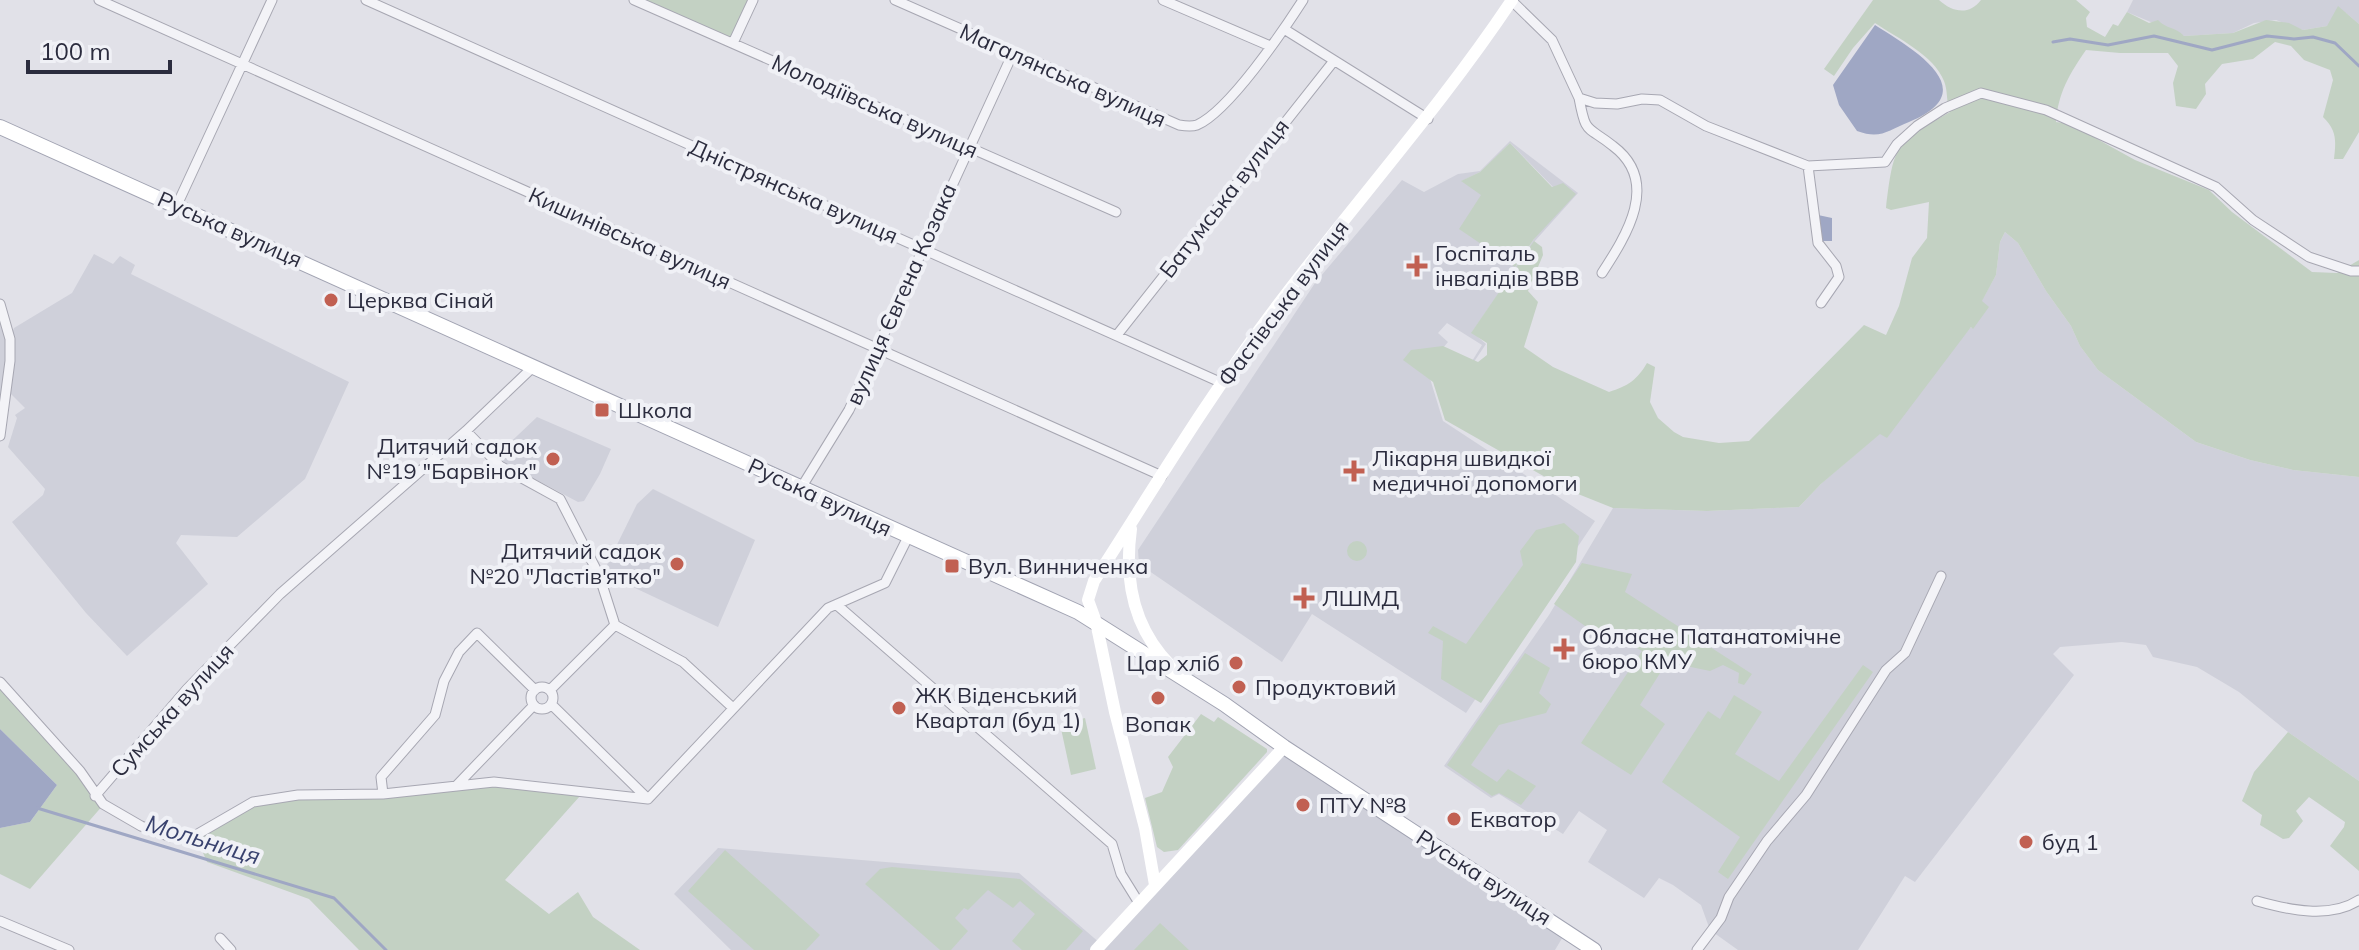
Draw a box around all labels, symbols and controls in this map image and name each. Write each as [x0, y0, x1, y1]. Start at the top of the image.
street label: Магалянська вулиця [955, 17, 1171, 133]
scale bar [28, 24, 170, 74]
text: 100 m [40, 36, 111, 66]
street label: Молодіївська вулиця [767, 48, 983, 164]
street label: Батумська вулиця [1153, 113, 1295, 283]
street label: Дністрянська вулиця [685, 132, 903, 250]
street label: вулиця Євгена Козака [840, 179, 962, 409]
street label: Кишинівська вулиця [524, 181, 736, 295]
street label: Руська вулиця [153, 185, 307, 273]
street label: Фастівська вулиця [1211, 214, 1355, 392]
place label: Госпіталь інвалідів ВВВ [1435, 239, 1579, 292]
marker: Госпіталь інвалідів ВВВ [1406, 255, 1428, 277]
place label: Церква Сінай [347, 286, 494, 314]
marker: Церква Сінай [322, 291, 340, 309]
place label: Школа [618, 396, 693, 424]
marker: Школа [593, 401, 611, 419]
place label: Дитячий садок №19 "Барвінок" [366, 432, 537, 485]
place label: Лікарня швидкої медичної допомоги [1372, 444, 1577, 497]
marker: Дитячий садок №19 "Барвінок" [544, 450, 562, 468]
street label: Руська вулиця [744, 451, 896, 543]
marker: Лікарня швидкої медичної допомоги [1343, 460, 1365, 482]
place label: Дитячий садок №20 "Ластів'ятко" [469, 537, 661, 590]
place label: Вул. Винниченка [968, 552, 1148, 580]
marker: Дитячий садок №20 "Ластів'ятко" [668, 555, 686, 573]
marker: Вул. Винниченка [943, 557, 961, 575]
place label: ЛШМД [1322, 584, 1399, 612]
marker: ЛШМД [1293, 587, 1315, 609]
place label: Обласне Патанатомічне бюро КМУ [1582, 622, 1841, 675]
street label: Сумська вулиця [105, 637, 239, 783]
marker: Обласне Патанатомічне бюро КМУ [1553, 638, 1575, 660]
place label: Цар хліб [1127, 649, 1220, 677]
marker: Цар хліб [1227, 654, 1245, 672]
place label: Продуктовий [1255, 673, 1396, 701]
marker: Продуктовий [1230, 678, 1248, 696]
place label: ЖК Віденський Квартал (буд 1) [915, 681, 1081, 734]
marker: Вопак [1149, 689, 1167, 707]
marker: ЖК Віденський Квартал (буд 1) [890, 699, 908, 717]
place label: Вопак [1125, 710, 1191, 738]
place label: ПТУ №8 [1319, 791, 1407, 819]
marker: ПТУ №8 [1294, 796, 1312, 814]
place label: Екватор [1470, 805, 1557, 833]
water label: Мольниця [142, 807, 264, 871]
marker: Екватор [1445, 810, 1463, 828]
street label: Руська вулиця [1411, 823, 1557, 931]
place label: буд 1 [2042, 828, 2099, 856]
marker: буд 1 [2017, 833, 2035, 851]

